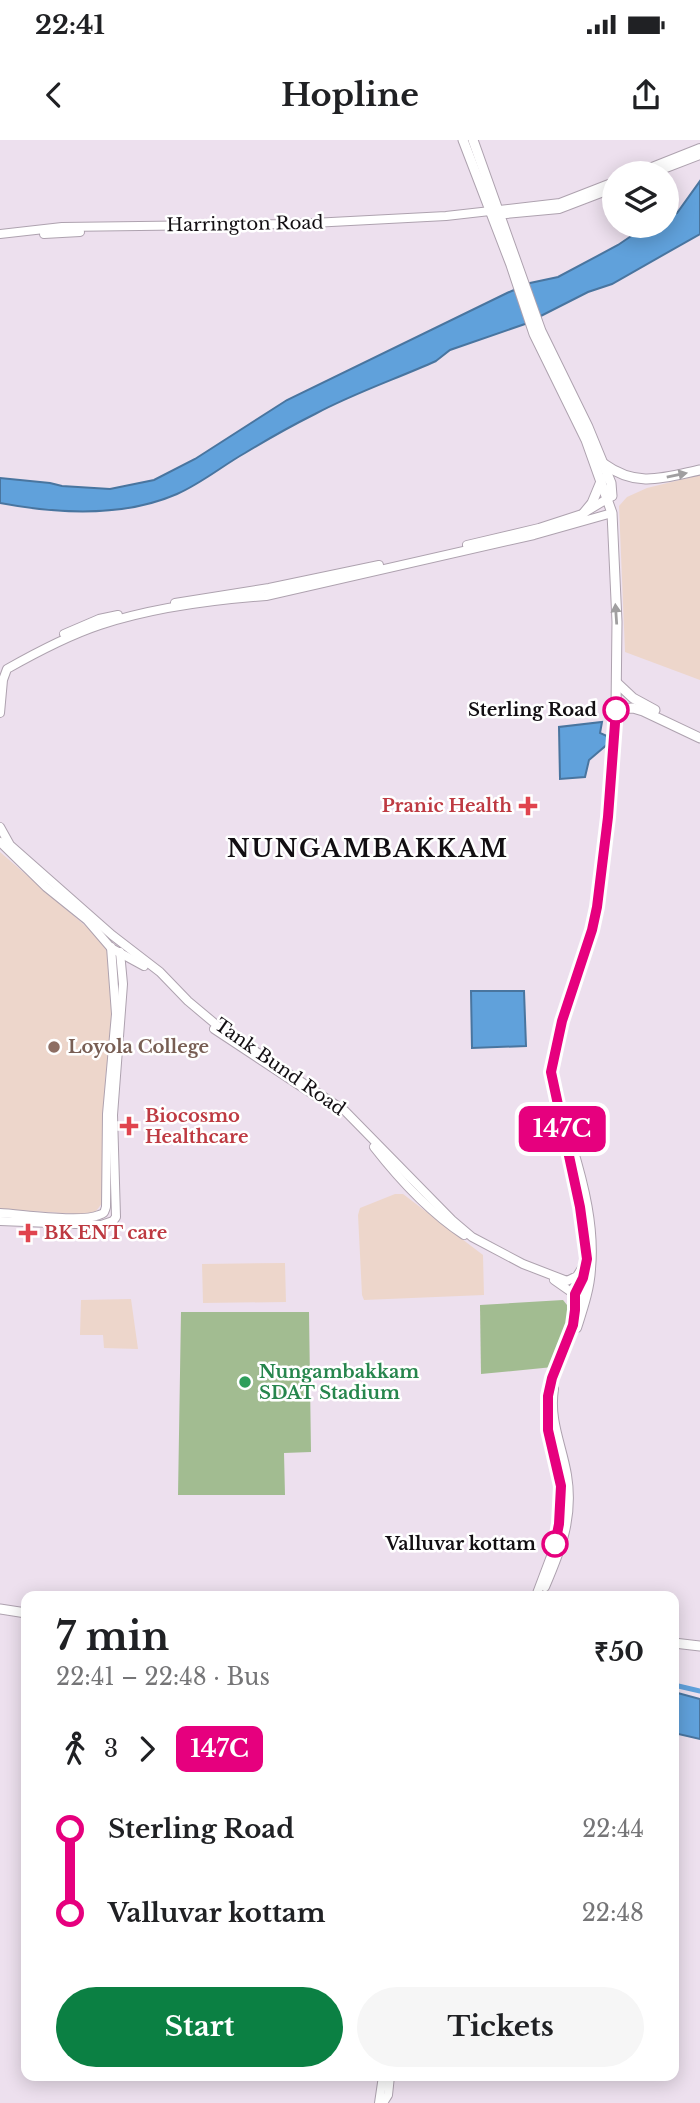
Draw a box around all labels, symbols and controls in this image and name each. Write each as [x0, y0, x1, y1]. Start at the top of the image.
text: 22:41 [35, 9, 105, 41]
text: Hopline [281, 75, 419, 115]
icon: back [35, 76, 73, 114]
icon: share [627, 76, 665, 114]
map controls [602, 161, 679, 238]
button: layers [602, 161, 679, 238]
street label: Harrington Road [166, 212, 324, 236]
one-way arrow [666, 469, 688, 480]
one-way arrow [610, 603, 621, 625]
marker: Sterling Road [603, 697, 629, 723]
place label: Sterling Road [468, 699, 598, 721]
place label: Pranic Health [382, 795, 512, 817]
marker: Pranic Health [518, 796, 538, 816]
district label: NUNGAMBAKKAM [227, 834, 509, 863]
street label: Tank Bund Road [210, 1014, 350, 1120]
place label: Loyola College [68, 1036, 209, 1058]
marker: Loyola College [46, 1039, 62, 1055]
place label: Biocosmo Healthcare [145, 1105, 248, 1148]
line badge: 147C [513, 1106, 611, 1152]
text: 147C [533, 1114, 591, 1143]
marker: Biocosmo Healthcare [119, 1116, 139, 1136]
place label: BK ENT care [44, 1222, 167, 1244]
marker: BK ENT care [18, 1223, 38, 1243]
place label: Nungambakkam SDAT Stadium [259, 1361, 419, 1404]
marker: Nungambakkam SDAT Stadium [237, 1374, 253, 1390]
marker: Valluvar kottam [542, 1531, 568, 1557]
place label: Valluvar kottam [384, 1533, 536, 1555]
text: 7 min [56, 1613, 169, 1660]
text: ₹50 [594, 1636, 644, 1668]
text: 22:41 – 22:48 · Bus [56, 1663, 270, 1691]
icon: walk [56, 1730, 94, 1768]
icon: forward [128, 1730, 166, 1768]
text: 147C [190, 1734, 249, 1763]
text: 3 [104, 1735, 118, 1763]
text: Sterling Road [108, 1813, 294, 1845]
text: 22:44 [582, 1815, 644, 1843]
text: Valluvar kottam [108, 1897, 326, 1929]
text: 22:48 [582, 1899, 644, 1927]
button: Start [56, 1987, 343, 2067]
button: Tickets [357, 1987, 644, 2067]

